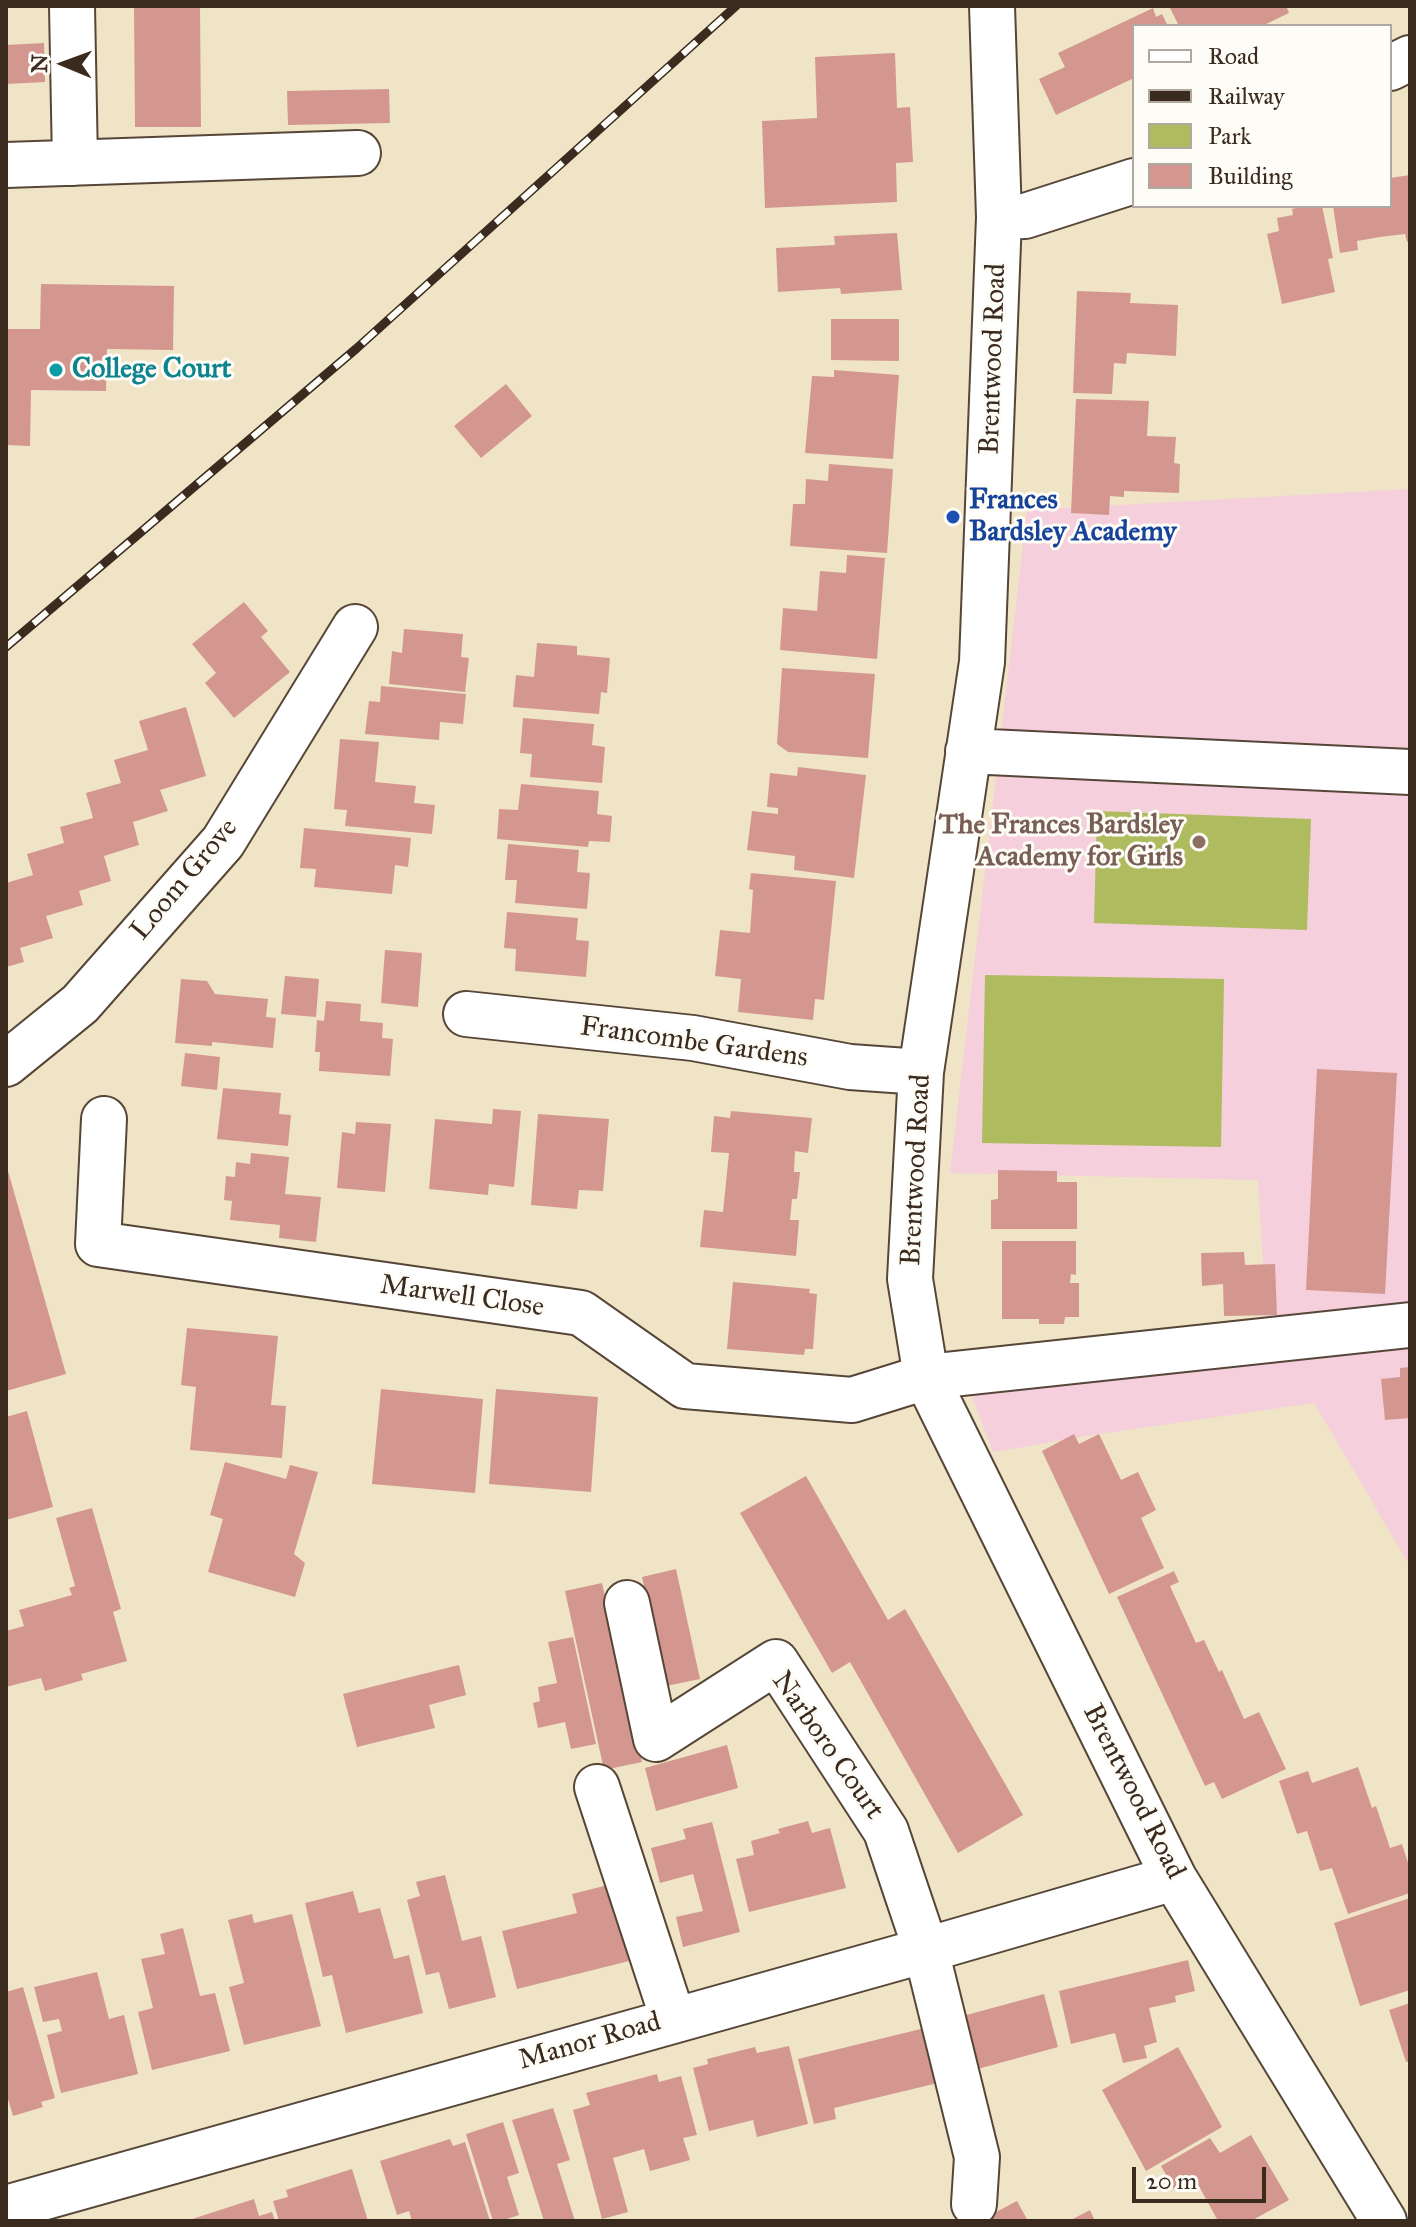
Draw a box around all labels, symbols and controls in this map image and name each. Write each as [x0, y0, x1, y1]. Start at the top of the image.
north arrow [24, 24, 104, 104]
legend [1132, 24, 1392, 208]
text: Road [1208, 41, 1259, 71]
text: N [26, 54, 53, 73]
text: Railway [1208, 81, 1285, 111]
text: Park [1208, 121, 1251, 151]
text: Building [1208, 161, 1293, 191]
street label: Brentwood Road [974, 263, 1014, 455]
place label: College Court [72, 353, 231, 387]
marker: College Court [47, 361, 65, 379]
place label: Frances Bardsley Academy [969, 484, 1176, 550]
marker: Frances Bardsley Academy [944, 508, 962, 526]
place label: The Frances Bardsley Academy for Girls [939, 809, 1183, 875]
street label: Loom Grove [124, 812, 246, 948]
marker: The Frances Bardsley Academy for Girls [1190, 833, 1208, 851]
street label: Francombe Gardens [578, 1010, 810, 1076]
street label: Brentwood Road [895, 1073, 939, 1267]
street label: Marwell Close [378, 1269, 546, 1325]
street label: Narboro Court [764, 1666, 890, 1826]
street label: Brentwood Road [1074, 1699, 1192, 1885]
street label: Manor Road [515, 2006, 665, 2078]
scale bar [1136, 2151, 1270, 2201]
text: 20 m [1146, 2166, 1197, 2196]

